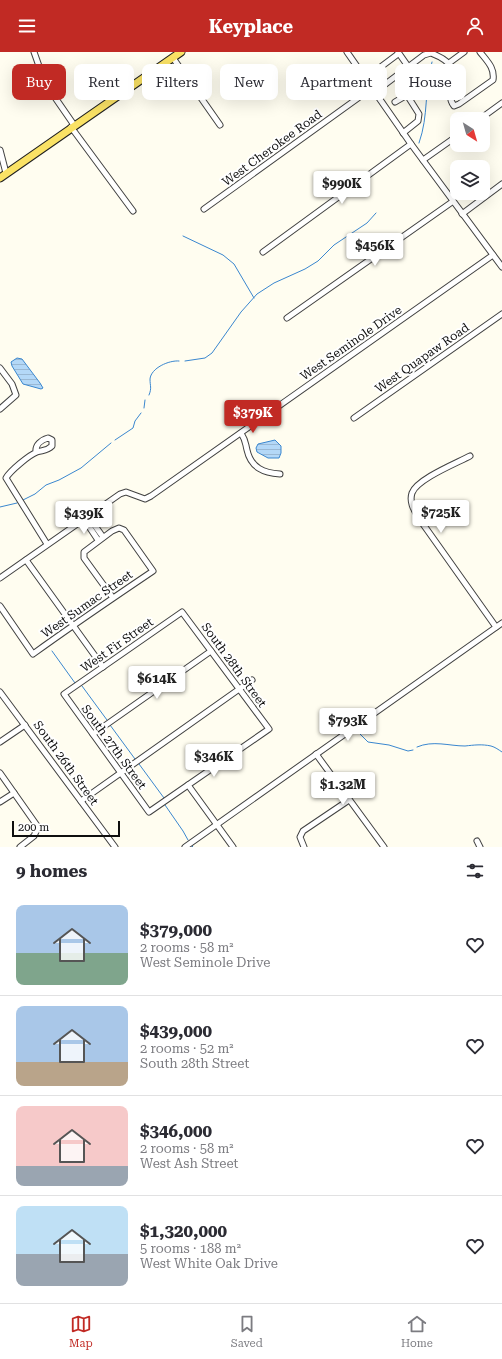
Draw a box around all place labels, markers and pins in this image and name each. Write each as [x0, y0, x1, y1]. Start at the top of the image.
pin: $990K [314, 171, 370, 205]
pin: $456K [347, 233, 403, 267]
pin: $379K [225, 400, 281, 434]
pin: $725K [413, 500, 469, 534]
pin: $439K [56, 501, 112, 535]
pin: $614K [129, 666, 185, 700]
pin: $793K [320, 708, 376, 742]
pin: $346K [186, 744, 242, 778]
pin: $1.32M [310, 772, 376, 806]

